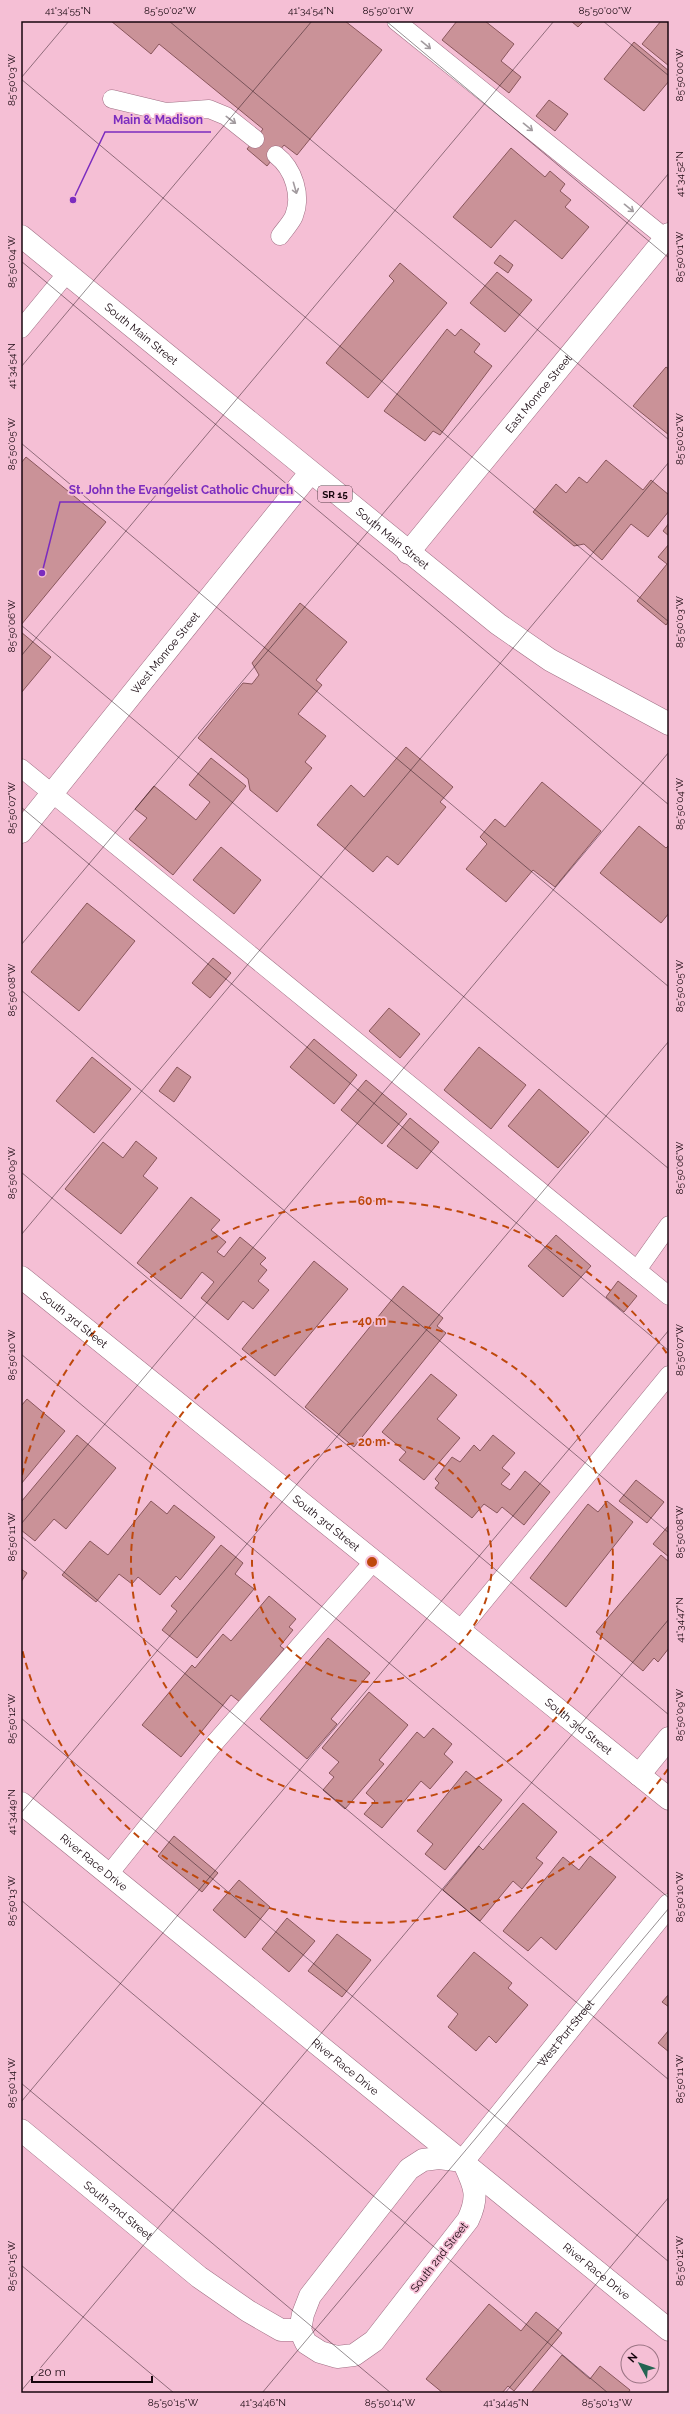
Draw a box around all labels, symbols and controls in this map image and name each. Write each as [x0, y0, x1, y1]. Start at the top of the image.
text: 41°34'55"N [45, 5, 91, 16]
text: 85°50'02"W [144, 5, 197, 16]
text: 41°34'54"N [288, 5, 334, 16]
text: 85°50'01"W [363, 5, 414, 16]
text: 85°50'00"W [579, 5, 632, 16]
one-way arrow [421, 41, 432, 50]
text: 85°50'00"W [674, 48, 685, 101]
text: 85°50'03"W [6, 53, 17, 106]
callout: Main & Madison [105, 108, 211, 132]
text: Main & Madison [113, 113, 203, 127]
one-way arrow [225, 116, 236, 124]
one-way arrow [522, 123, 533, 131]
text: 41°34'52"N [674, 151, 685, 197]
one-way arrow [292, 181, 299, 194]
one-way arrow [623, 204, 634, 213]
text: 85°50'01"W [674, 231, 685, 282]
text: 85°50'04"W [6, 235, 17, 288]
street label: South Main Street [102, 301, 180, 368]
text: 41°34'54"N [6, 343, 17, 389]
street label: East Monroe Street [503, 352, 575, 436]
text: 85°50'02"W [674, 412, 685, 465]
text: 85°50'05"W [6, 417, 17, 470]
callout: St. John the Evangelist Catholic Church [60, 478, 301, 502]
text: St. John the Evangelist Catholic Church [69, 483, 293, 497]
road number: SR 15 [318, 486, 352, 502]
street label: South Main Street [353, 505, 432, 572]
text: 85°50'03"W [674, 595, 685, 648]
text: 85°50'06"W [6, 599, 17, 652]
street label: West Monroe Street [129, 609, 203, 697]
text: 85°50'04"W [674, 777, 685, 830]
text: 85°50'07"W [6, 781, 17, 834]
text: 85°50'05"W [674, 959, 685, 1012]
text: 85°50'08"W [6, 963, 17, 1016]
text: 85°50'06"W [674, 1141, 685, 1194]
text: 85°50'09"W [6, 1146, 17, 1199]
text: 60 m [358, 1194, 386, 1208]
street label: South 3rd Street [37, 1289, 110, 1351]
text: 40 m [358, 1314, 386, 1328]
text: 85°50'07"W [674, 1323, 685, 1376]
text: 85°50'10"W [6, 1329, 17, 1381]
text: 20 m [358, 1435, 386, 1449]
street label: South 3rd Street [290, 1492, 362, 1554]
text: 85°50'08"W [674, 1505, 685, 1558]
text: 85°50'11"W [6, 1512, 17, 1562]
centre of rings [365, 1555, 379, 1569]
text: 41°34'47"N [674, 1597, 685, 1643]
text: 85°50'09"W [674, 1688, 685, 1741]
text: 85°50'12"W [6, 1693, 17, 1744]
street label: South 3rd Street [542, 1696, 615, 1758]
text: 41°34'49"N [6, 1789, 17, 1835]
street label: River Race Drive [57, 1832, 130, 1894]
text: 85°50'10"W [674, 1871, 685, 1923]
text: 85°50'13"W [6, 1875, 17, 1926]
street label: West Purl Street [535, 1997, 597, 2070]
street label: River Race Drive [309, 2036, 382, 2099]
text: 85°50'11"W [674, 2054, 685, 2104]
text: 85°50'14"W [6, 2057, 17, 2108]
street label: South 2nd Street [81, 2179, 155, 2243]
street label: South 2nd Street [408, 2220, 471, 2295]
text: 85°50'12"W [674, 2235, 685, 2286]
text: 85°50'15"W [6, 2240, 17, 2291]
street label: River Race Drive [560, 2240, 633, 2303]
north arrow [620, 2344, 660, 2384]
text: N [625, 2350, 640, 2365]
scale bar [32, 2358, 152, 2384]
text: 20 m [38, 2365, 66, 2379]
text: 85°50'15"W [148, 2397, 199, 2408]
text: 41°34'46"N [240, 2397, 286, 2408]
text: 85°50'14"W [365, 2397, 416, 2408]
text: 41°34'45"N [483, 2397, 529, 2408]
text: 85°50'13"W [582, 2397, 633, 2408]

